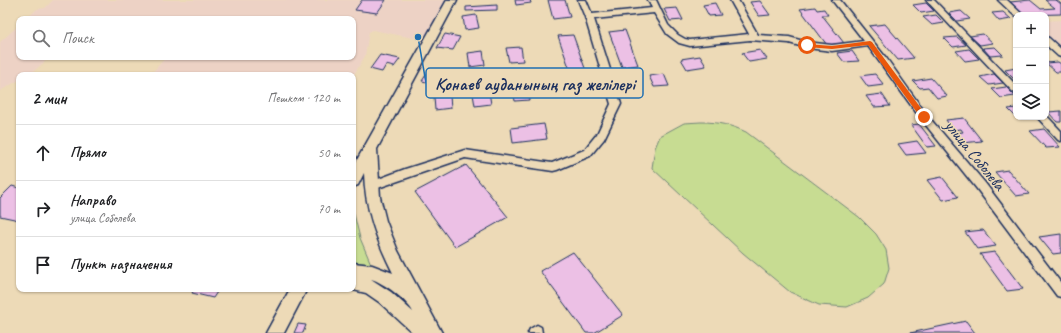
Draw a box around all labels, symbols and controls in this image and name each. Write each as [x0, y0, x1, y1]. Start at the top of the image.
map controls [1013, 12, 1049, 120]
button: + [1013, 12, 1049, 48]
search box [16, 16, 356, 60]
icon: search [30, 27, 52, 49]
text: Поиск [62, 29, 94, 48]
route start [798, 36, 816, 54]
button: − [1013, 48, 1049, 84]
callout: Қонаев ауданының газ желілері [426, 68, 643, 98]
text: Қонаев ауданының газ желілері [435, 73, 638, 96]
button: layers [1013, 84, 1049, 120]
text: 2 мин [32, 88, 67, 109]
text: Пешком · 120 m [267, 90, 340, 106]
route end [915, 108, 933, 126]
street label: улица Соболева [939, 115, 1011, 196]
icon: ahead [32, 142, 54, 164]
text: Прямо [70, 143, 106, 162]
text: 50 m [318, 145, 340, 161]
text: Направо [70, 191, 116, 210]
icon: right [32, 198, 54, 220]
text: 70 m [318, 201, 340, 217]
text: улица Соболева [70, 210, 135, 226]
icon: arrive [32, 254, 54, 276]
text: Пункт назначения [70, 255, 172, 274]

